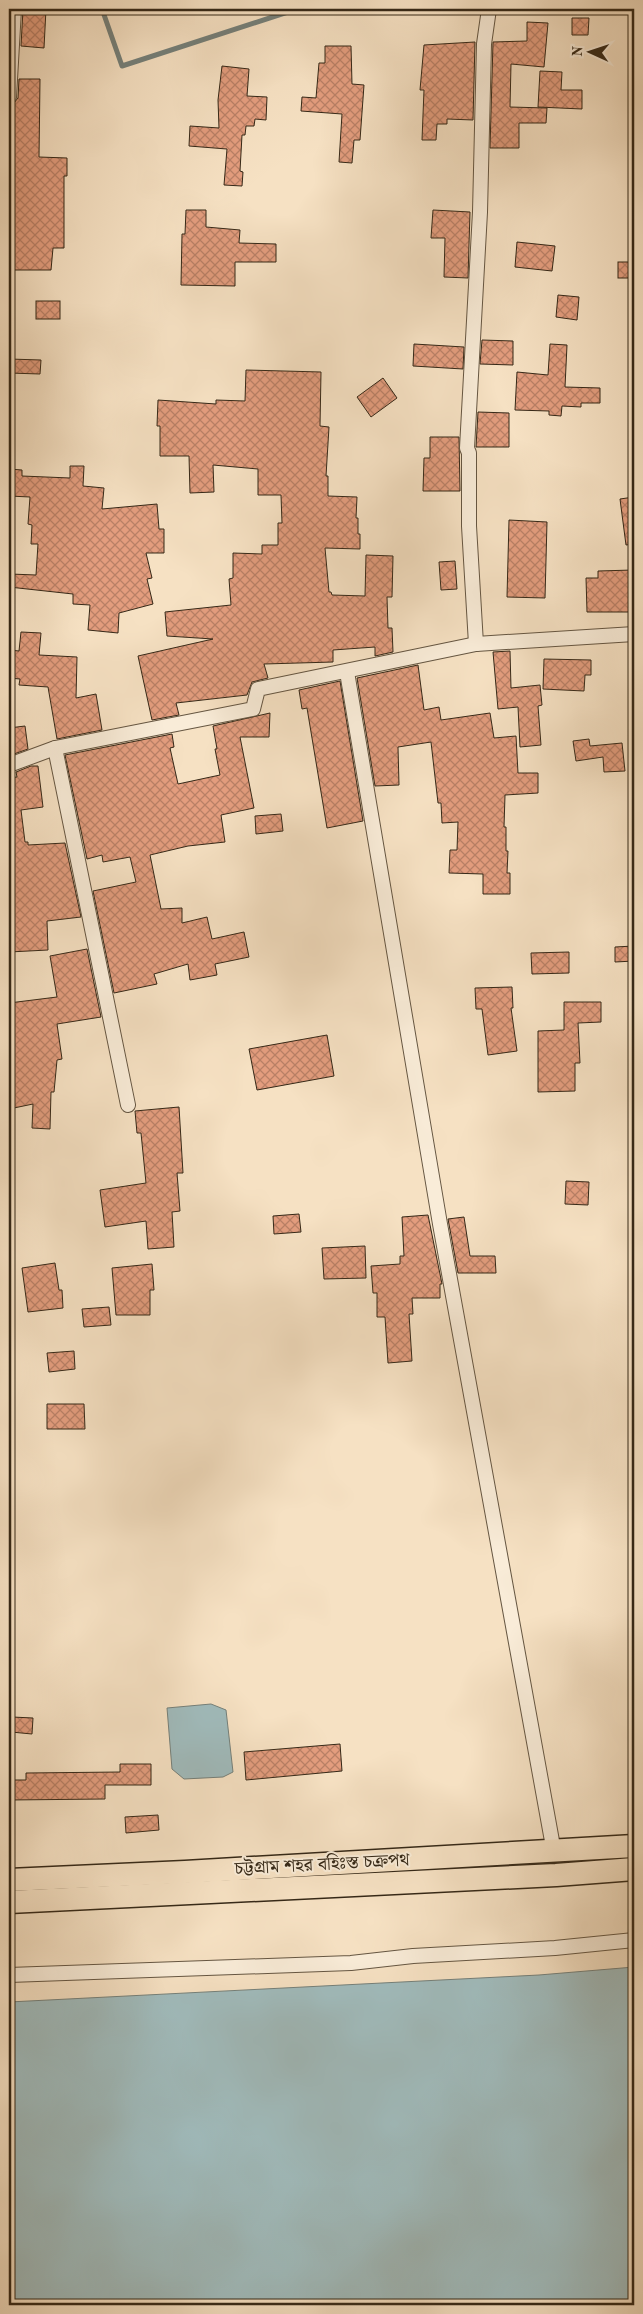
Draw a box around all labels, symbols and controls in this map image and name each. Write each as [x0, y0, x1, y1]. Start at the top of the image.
north arrow [566, 28, 616, 78]
text: N [571, 45, 585, 57]
street label: চট্টগ্রাম শহর বহিঃস্ত চক্রপথ [233, 1849, 411, 1879]

